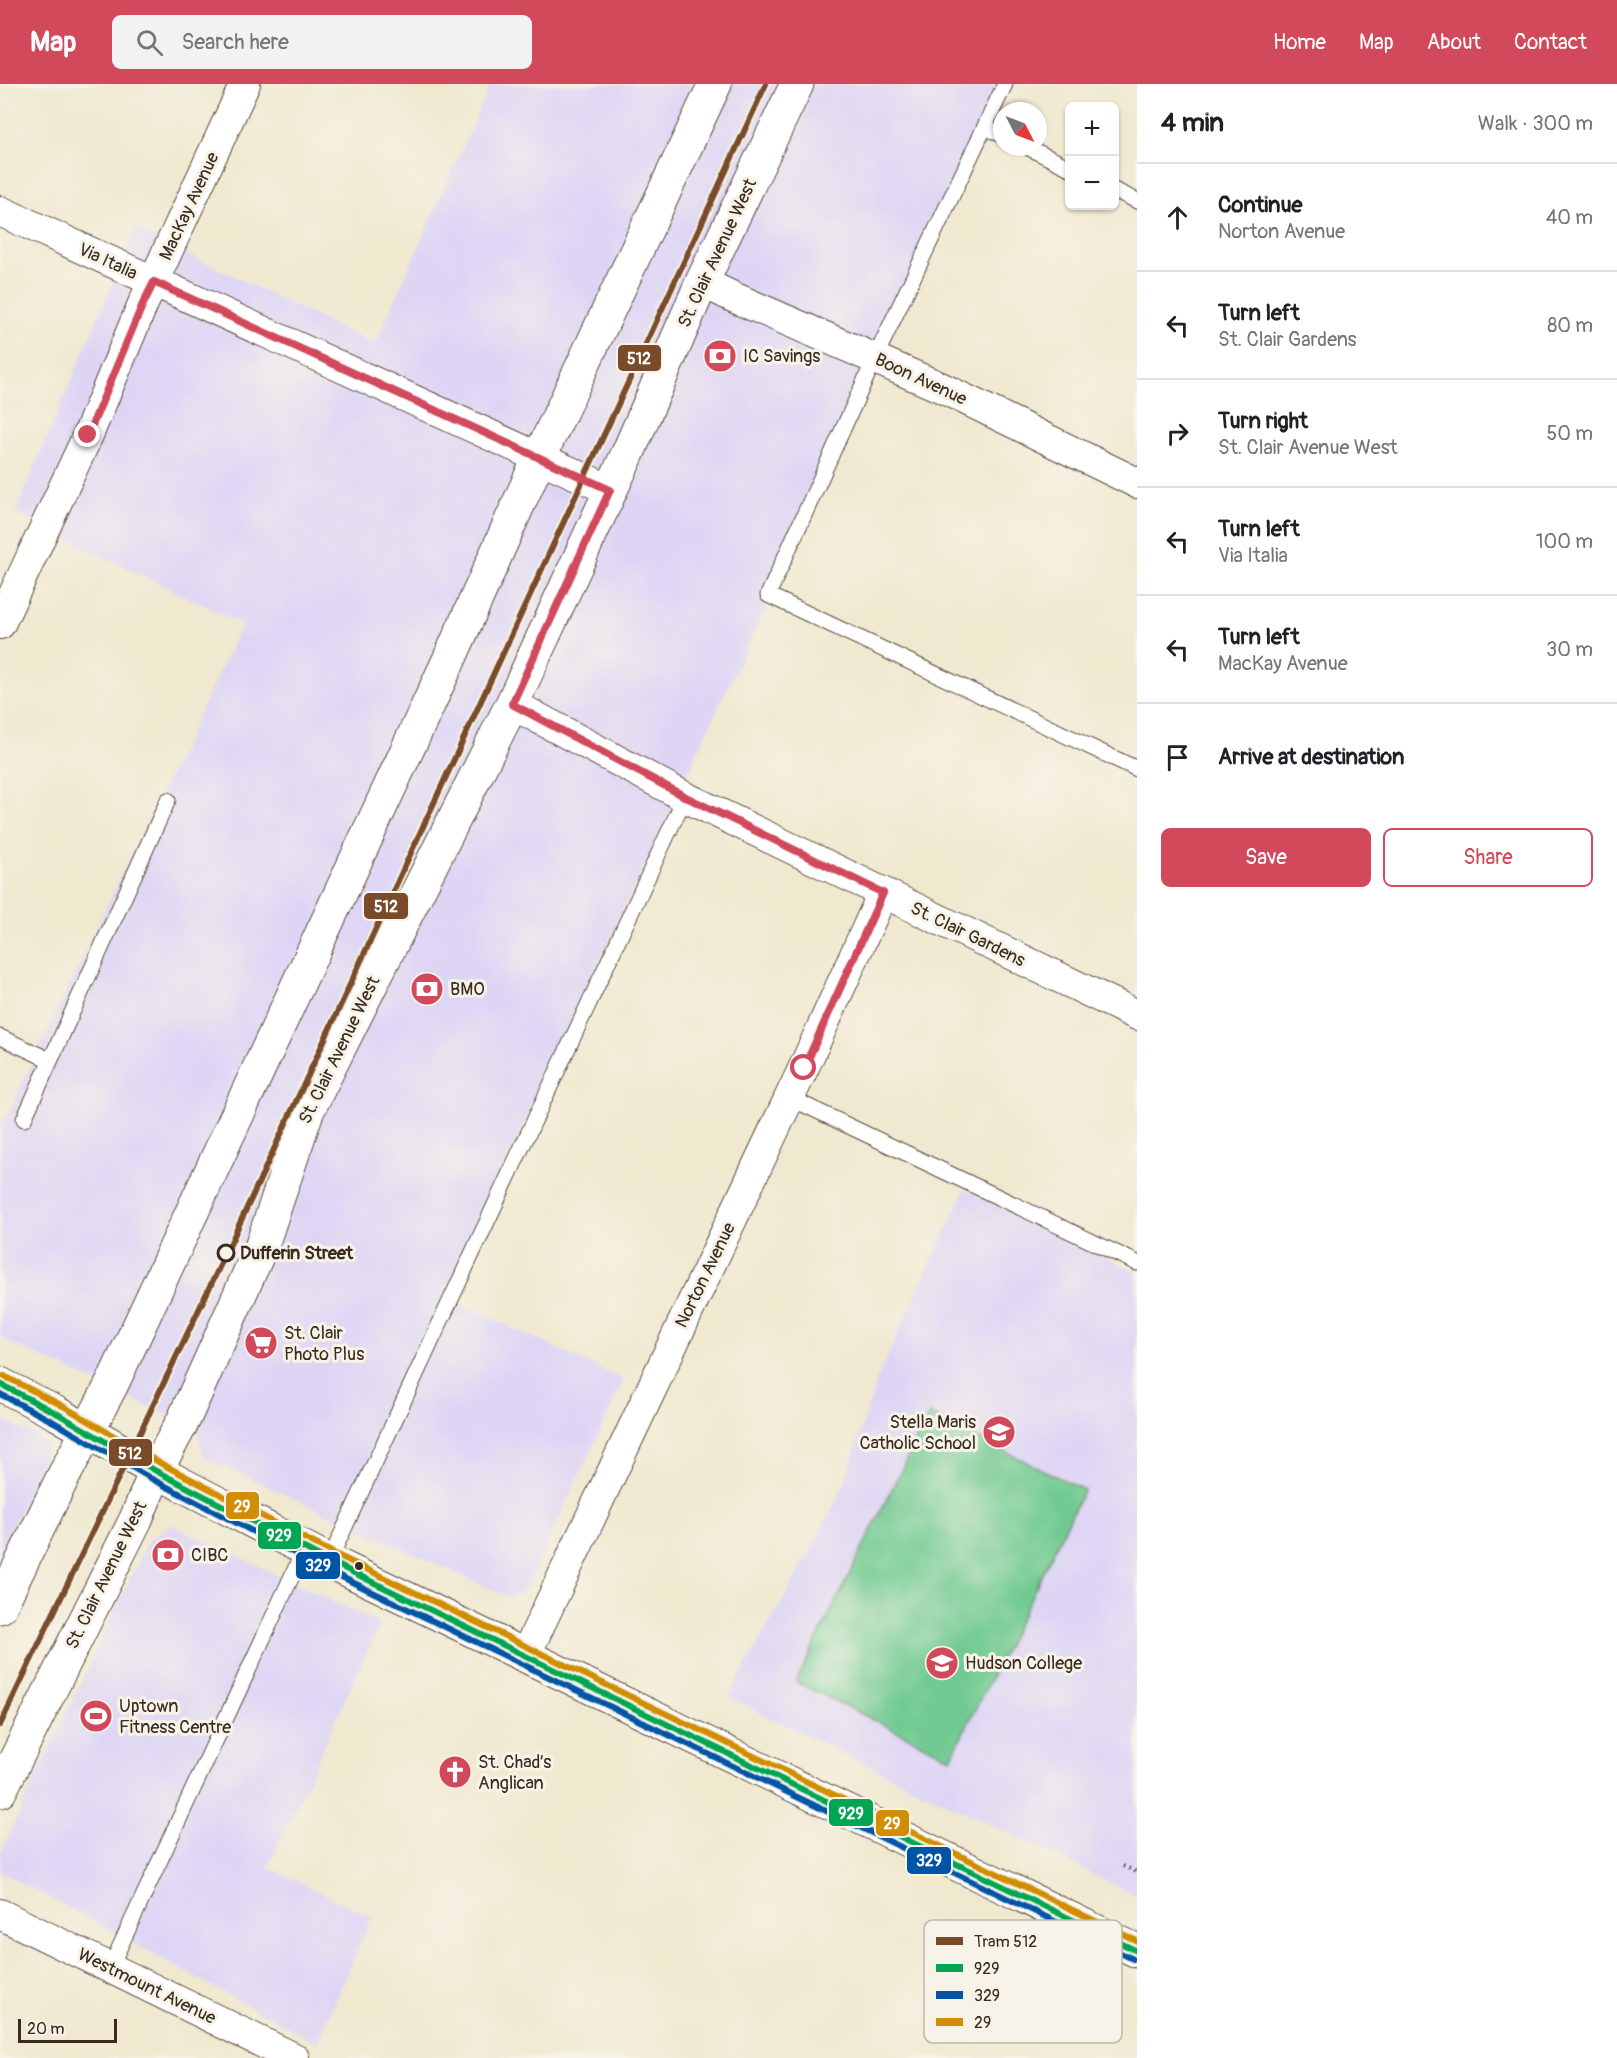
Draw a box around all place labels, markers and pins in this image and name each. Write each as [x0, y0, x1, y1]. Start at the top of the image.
bank icon: IC Savings [702, 338, 738, 374]
place label: IC Savings [743, 345, 820, 368]
bank icon: BMO [409, 971, 445, 1007]
place label: BMO [450, 978, 485, 1001]
place label: Dufferin Street [240, 1242, 354, 1265]
marker: Dufferin Street [217, 1244, 235, 1262]
place label: St. Clair Photo Plus [284, 1322, 364, 1366]
supermarket icon: St. Clair Photo Plus [243, 1325, 279, 1361]
place label: Stella Maris Catholic School [859, 1411, 976, 1455]
school or university icon: Stella Maris Catholic School [981, 1414, 1017, 1450]
bank icon: CIBC [150, 1537, 186, 1573]
place label: CIBC [191, 1544, 228, 1567]
unlabelled marker [353, 1560, 365, 1572]
school or university icon: Hudson College [924, 1645, 960, 1681]
place label: Hudson College [965, 1652, 1082, 1675]
place label: Uptown Fitness Centre [119, 1695, 231, 1739]
sports icon: Uptown Fitness Centre [78, 1698, 114, 1734]
place label: St. Chad’s Anglican [478, 1751, 551, 1795]
church icon: St. Chad’s Anglican [437, 1754, 473, 1790]

